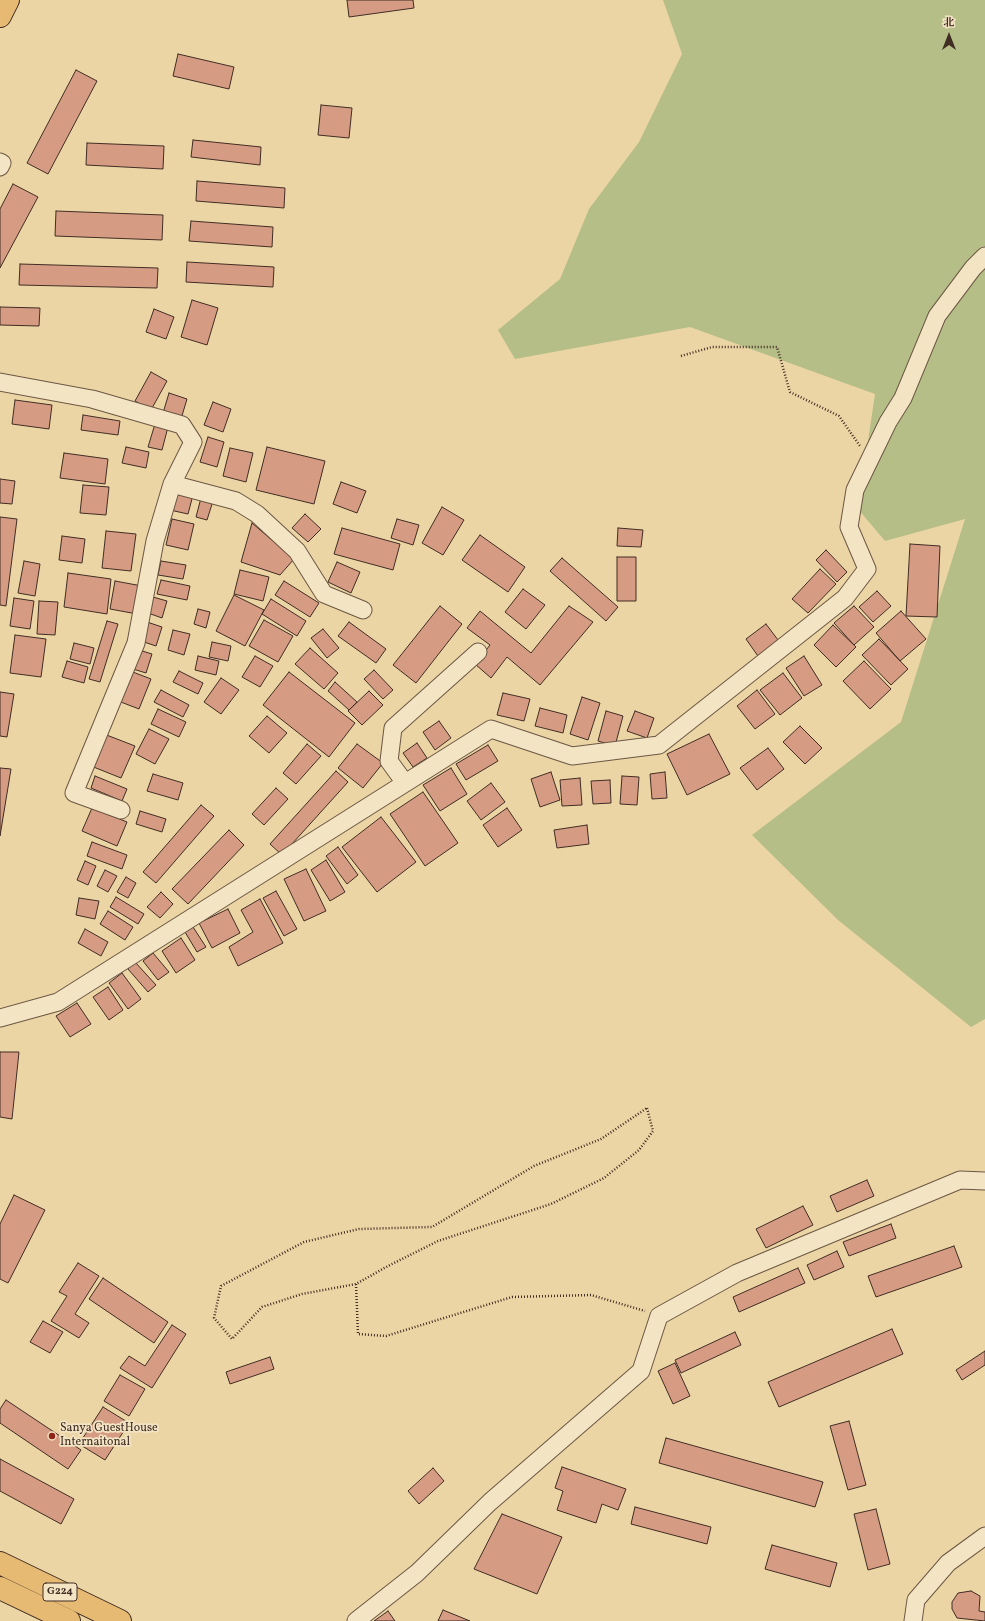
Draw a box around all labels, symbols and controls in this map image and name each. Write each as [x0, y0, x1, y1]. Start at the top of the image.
north arrow [929, 16, 969, 56]
text: 北 [944, 16, 955, 31]
place label: Sanya GuestHouse Internaitonal [60, 1422, 158, 1450]
marker: Sanya GuestHouse Internaitonal [47, 1431, 57, 1441]
road number: G224 [43, 1583, 77, 1601]

